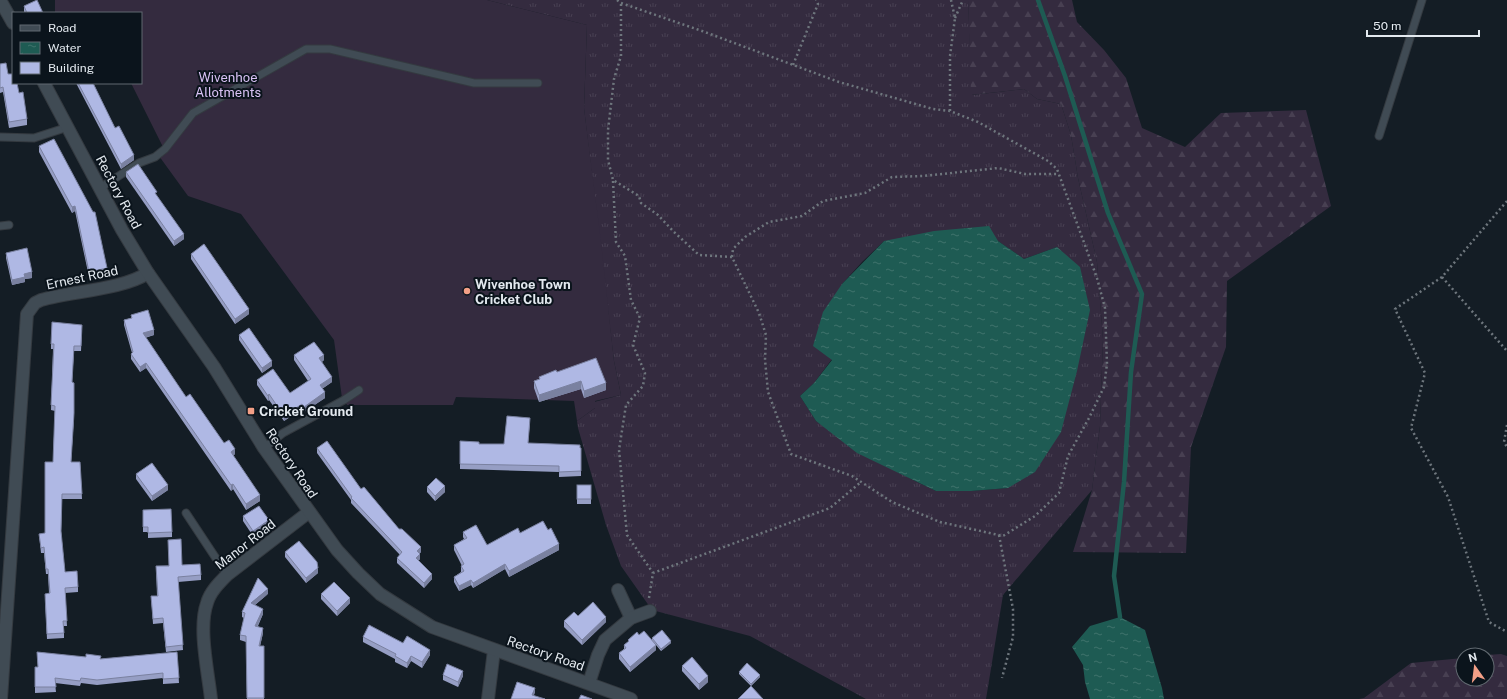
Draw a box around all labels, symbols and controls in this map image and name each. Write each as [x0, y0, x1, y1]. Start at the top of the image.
legend [12, 12, 142, 84]
scale bar [1367, 12, 1479, 38]
text: 50 m [1373, 19, 1401, 33]
text: Road [48, 21, 76, 35]
text: Water [48, 41, 82, 55]
text: Building [48, 61, 94, 75]
park label: Wivenhoe Allotments [195, 70, 261, 100]
street label: Rectory Road [93, 153, 144, 232]
street label: Ernest Road [45, 263, 119, 292]
place label: Wivenhoe Town Cricket Club [475, 277, 571, 307]
marker: Wivenhoe Town Cricket Club [462, 286, 472, 296]
place label: Cricket Ground [259, 404, 353, 419]
marker: Cricket Ground [246, 406, 256, 416]
street label: Rectory Road [263, 425, 320, 501]
street label: Manor Road [212, 516, 279, 573]
street label: Rectory Road [505, 633, 587, 674]
north arrow [1455, 647, 1495, 687]
text: N [1467, 650, 1478, 664]

